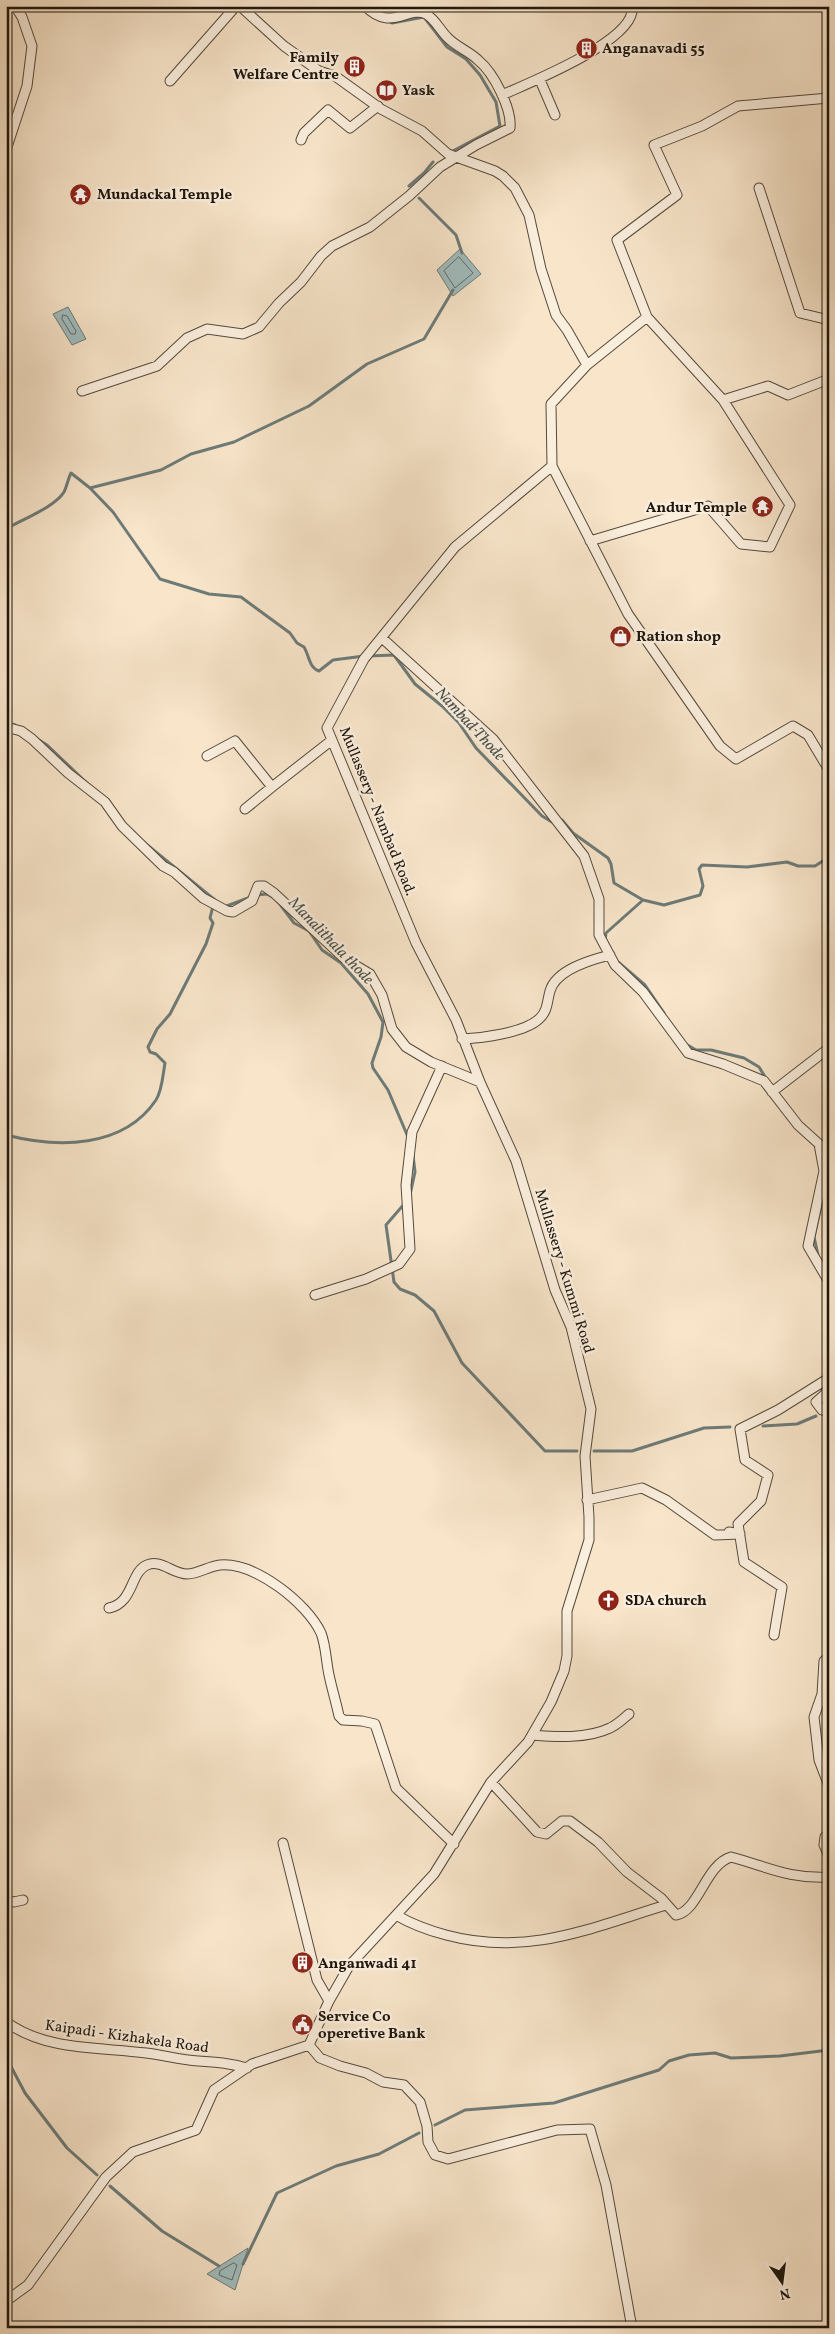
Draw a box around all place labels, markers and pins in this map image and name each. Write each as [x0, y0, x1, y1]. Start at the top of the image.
building icon: Anganavadi 55 [574, 36, 598, 60]
place label: Anganavadi 55 [602, 39, 705, 60]
place label: Family Welfare Centre [233, 48, 340, 86]
building icon: Family Welfare Centre [343, 54, 367, 78]
library icon: Yask [374, 78, 398, 102]
place label: Yask [402, 81, 435, 102]
temple icon: Mundackal Temple [69, 182, 93, 206]
place label: Mundackal Temple [97, 185, 232, 206]
temple icon: Andur Temple [751, 495, 775, 519]
place label: Andur Temple [646, 498, 747, 519]
shop icon: Ration shop [608, 624, 632, 648]
place label: Ration shop [636, 627, 721, 648]
church icon: SDA church [597, 1588, 621, 1612]
place label: SDA church [625, 1591, 707, 1612]
building icon: Anganwadi 41 [290, 1951, 314, 1975]
place label: Anganwadi 41 [318, 1954, 416, 1975]
place label: Service Co operetive Bank [318, 2007, 425, 2045]
public building icon: Service Co operetive Bank [290, 2013, 314, 2037]

